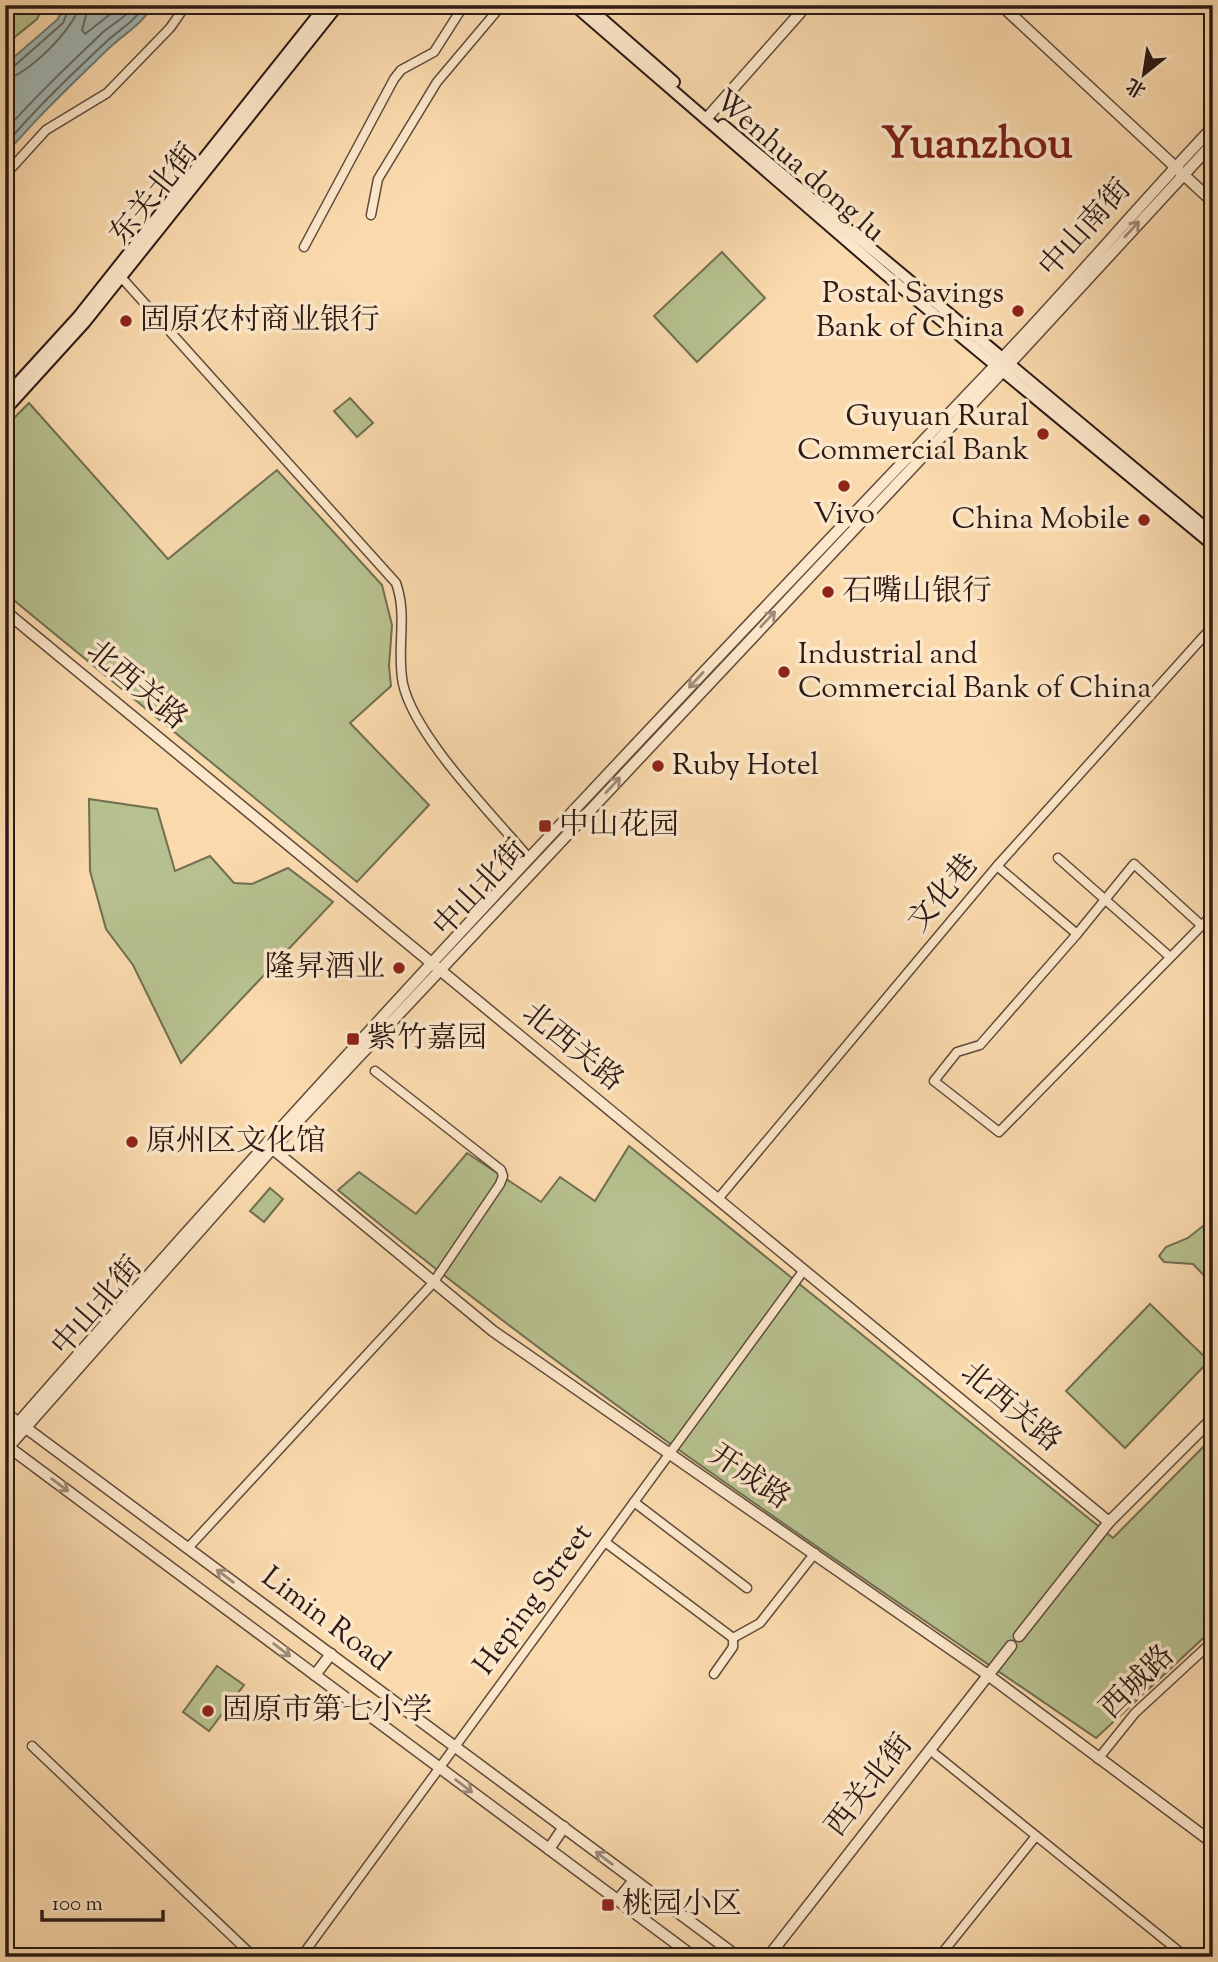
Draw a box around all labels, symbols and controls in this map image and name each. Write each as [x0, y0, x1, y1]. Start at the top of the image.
north arrow [1110, 38, 1180, 108]
text: 北 [1122, 70, 1152, 103]
street label: Wenhua dong lu [704, 81, 894, 253]
district label: Yuanzhou [881, 115, 1073, 178]
street label: 东关北街 [101, 135, 209, 255]
street label: 中山南街 [1030, 170, 1142, 288]
one-way arrow [1124, 221, 1141, 238]
place label: Postal Savings Bank of China [816, 273, 1004, 350]
place label: 固原农村商业银行 [140, 300, 380, 343]
marker: Postal Savings Bank of China [1010, 303, 1026, 319]
marker: 固原农村商业银行 [118, 313, 134, 329]
place label: Guyuan Rural Commercial Bank [797, 396, 1029, 473]
marker: Guyuan Rural Commercial Bank [1035, 426, 1051, 442]
marker: Vivo [836, 478, 852, 494]
place label: Vivo [813, 494, 875, 537]
place label: China Mobile [952, 499, 1130, 542]
marker: China Mobile [1136, 512, 1152, 528]
place label: 石嘴山银行 [842, 571, 992, 614]
marker: 石嘴山银行 [820, 584, 836, 600]
one-way arrow [760, 611, 777, 628]
street label: 北西关路 [76, 631, 196, 741]
place label: Industrial and Commercial Bank of China [798, 634, 1151, 711]
marker: Industrial and Commercial Bank of China [776, 664, 792, 680]
one-way arrow [687, 671, 704, 688]
place label: Ruby Hotel [672, 745, 819, 788]
marker: Ruby Hotel [650, 758, 666, 774]
one-way arrow [604, 777, 621, 794]
place label: 中山花园 [559, 805, 679, 848]
marker: 中山花园 [537, 818, 553, 834]
street label: 中山北街 [424, 830, 538, 948]
street label: 文化巷 [899, 846, 989, 942]
place label: 隆昇酒业 [265, 947, 385, 990]
marker: 隆昇酒业 [391, 960, 407, 976]
street label: 北西关路 [512, 994, 632, 1102]
place label: 紫竹嘉园 [367, 1018, 487, 1061]
marker: 紫竹嘉园 [345, 1031, 361, 1047]
place label: 原州区文化馆 [146, 1121, 326, 1164]
marker: 原州区文化馆 [124, 1134, 140, 1150]
street label: 中山北街 [42, 1248, 154, 1366]
street label: 北西关路 [950, 1353, 1070, 1463]
street label: 开成路 [700, 1435, 798, 1521]
one-way arrow [50, 1478, 69, 1492]
street label: Heping Street [464, 1515, 604, 1685]
street label: Limin Road [252, 1557, 398, 1683]
one-way arrow [216, 1569, 235, 1583]
street label: 西城路 [1091, 1636, 1185, 1730]
one-way arrow [272, 1643, 291, 1657]
place label: 固原市第七小学 [222, 1690, 432, 1733]
marker: 固原市第七小学 [200, 1703, 216, 1719]
street label: 西关北街 [816, 1725, 924, 1847]
one-way arrow [455, 1778, 474, 1793]
one-way arrow [596, 1850, 614, 1865]
scale bar [42, 1878, 163, 1922]
place label: 桃园小区 [622, 1884, 742, 1927]
text: 100 m [52, 1890, 103, 1920]
marker: 桃园小区 [600, 1897, 616, 1913]

